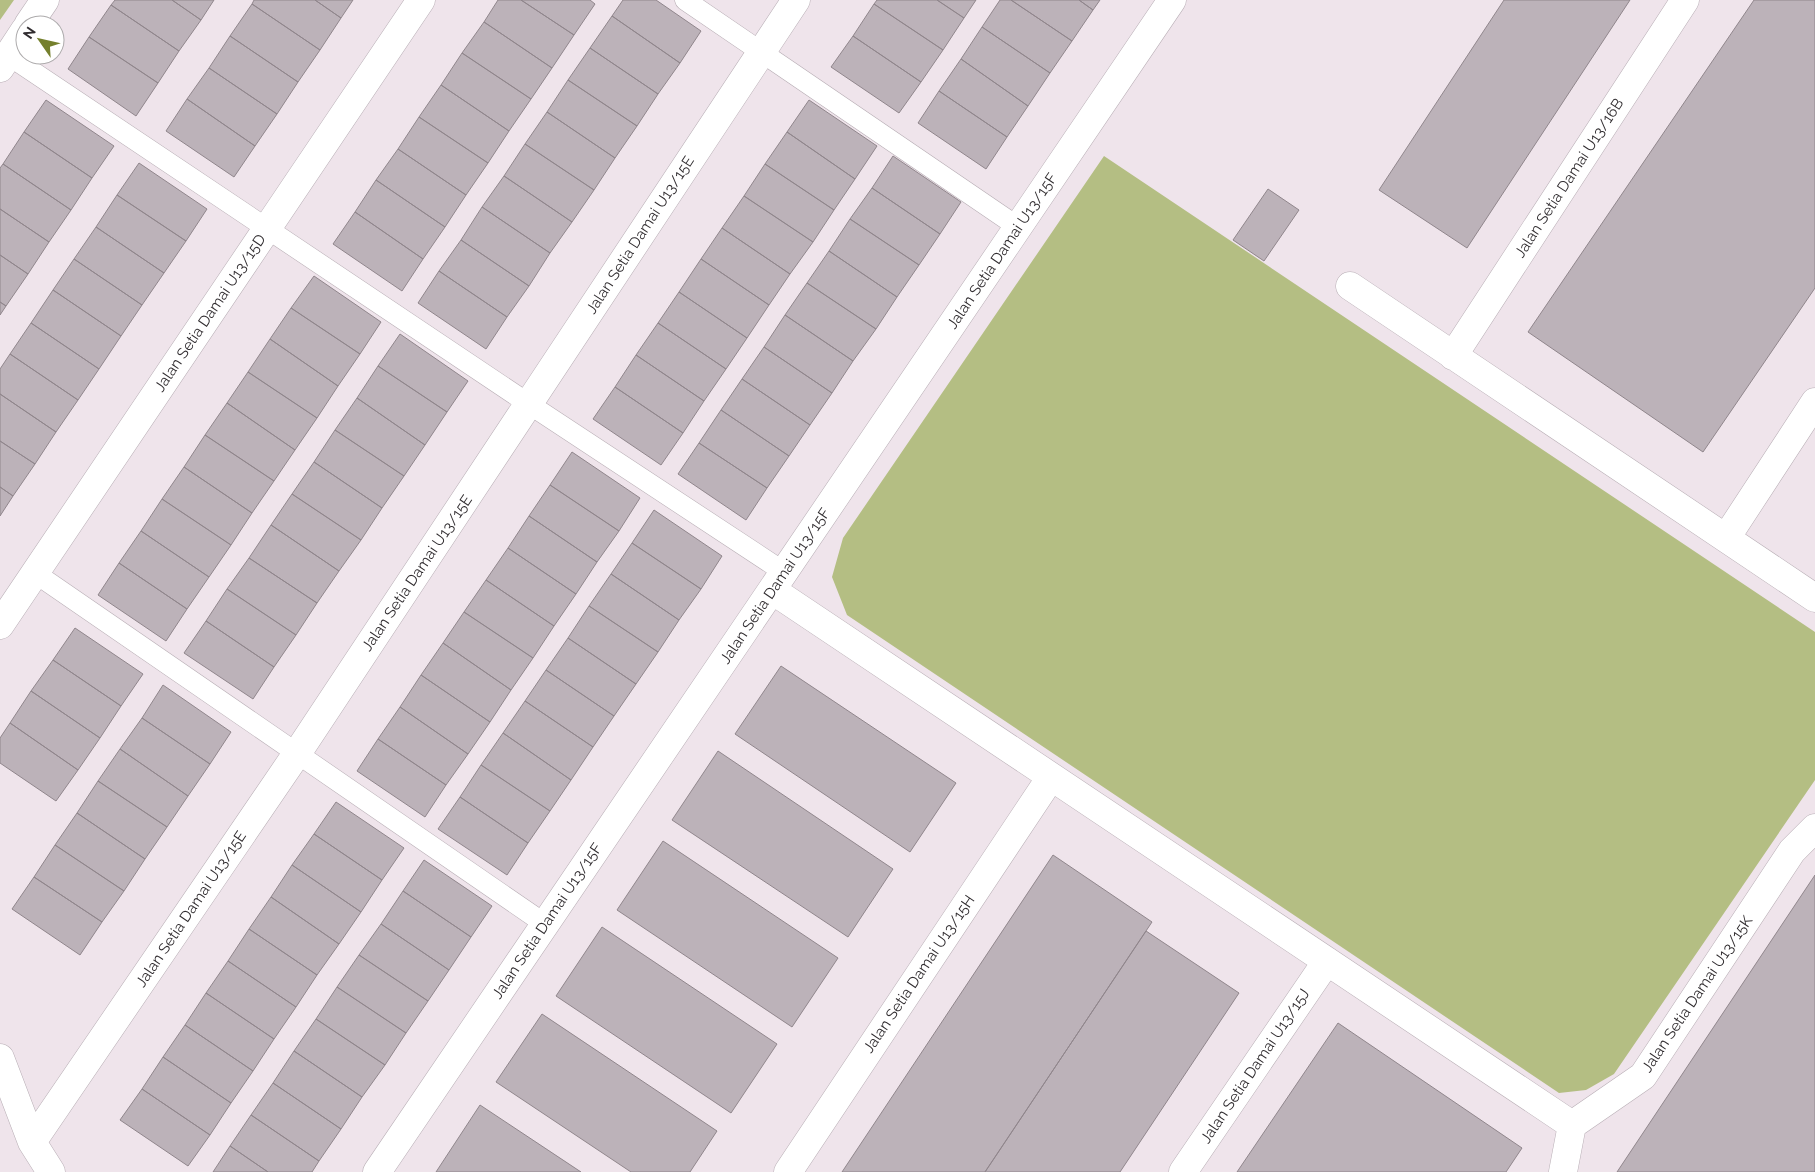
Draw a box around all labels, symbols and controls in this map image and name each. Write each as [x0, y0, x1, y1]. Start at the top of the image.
north arrow [15, 15, 65, 65]
text: N [20, 24, 39, 42]
street label: Jalan Setia Damai U13/16B [1511, 95, 1627, 261]
street label: Jalan Setia Damai U13/15E [582, 153, 698, 317]
street label: Jalan Setia Damai U13/15F [943, 170, 1061, 332]
street label: Jalan Setia Damai U13/15D [151, 231, 270, 395]
street label: Jalan Setia Damai U13/15E [358, 492, 476, 654]
street label: Jalan Setia Damai U13/15F [716, 505, 834, 667]
street label: Jalan Setia Damai U13/15E [132, 828, 250, 990]
street label: Jalan Setia Damai U13/15F [488, 840, 606, 1002]
street label: Jalan Setia Damai U13/15H [859, 892, 979, 1056]
street label: Jalan Setia Damai U13/15K [1638, 912, 1756, 1076]
street label: Jalan Setia Damai U13/15J [1197, 985, 1313, 1147]

